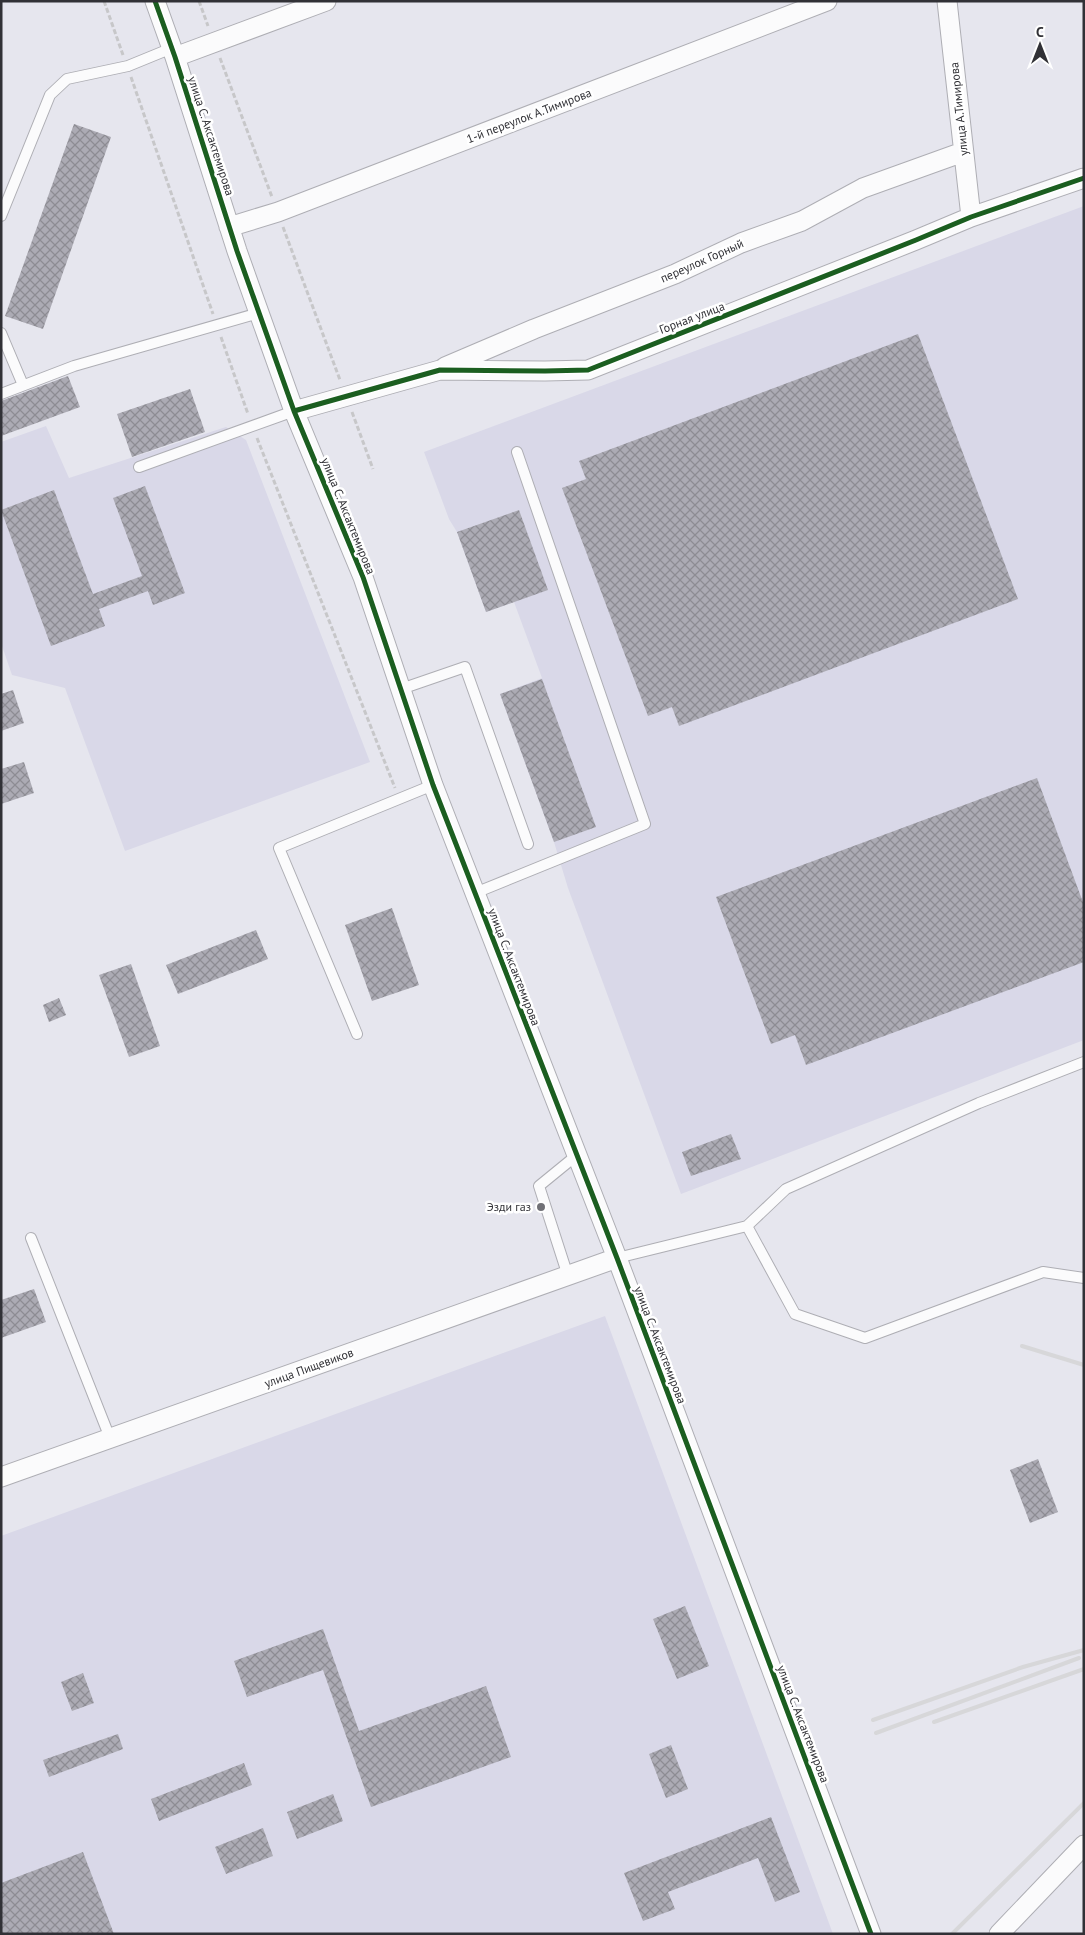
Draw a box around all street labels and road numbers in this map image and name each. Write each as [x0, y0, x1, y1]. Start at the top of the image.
street label: улица А.Тимирова [946, 62, 971, 157]
street label: улица С. Аксактемирова [185, 74, 238, 197]
street label: 1-й переулок А.Тимирова [464, 85, 593, 146]
street label: переулок Горный [658, 235, 746, 286]
street label: Горная улица [657, 298, 727, 337]
street label: улица С. Аксактемирова [318, 455, 379, 576]
street label: улица С. Аксактемирова [485, 906, 544, 1028]
street label: улица С. Аксактемирова [631, 1284, 690, 1406]
street label: улица Пищевиков [262, 1344, 356, 1391]
street label: улица С. Аксактемирова [774, 1663, 833, 1785]

